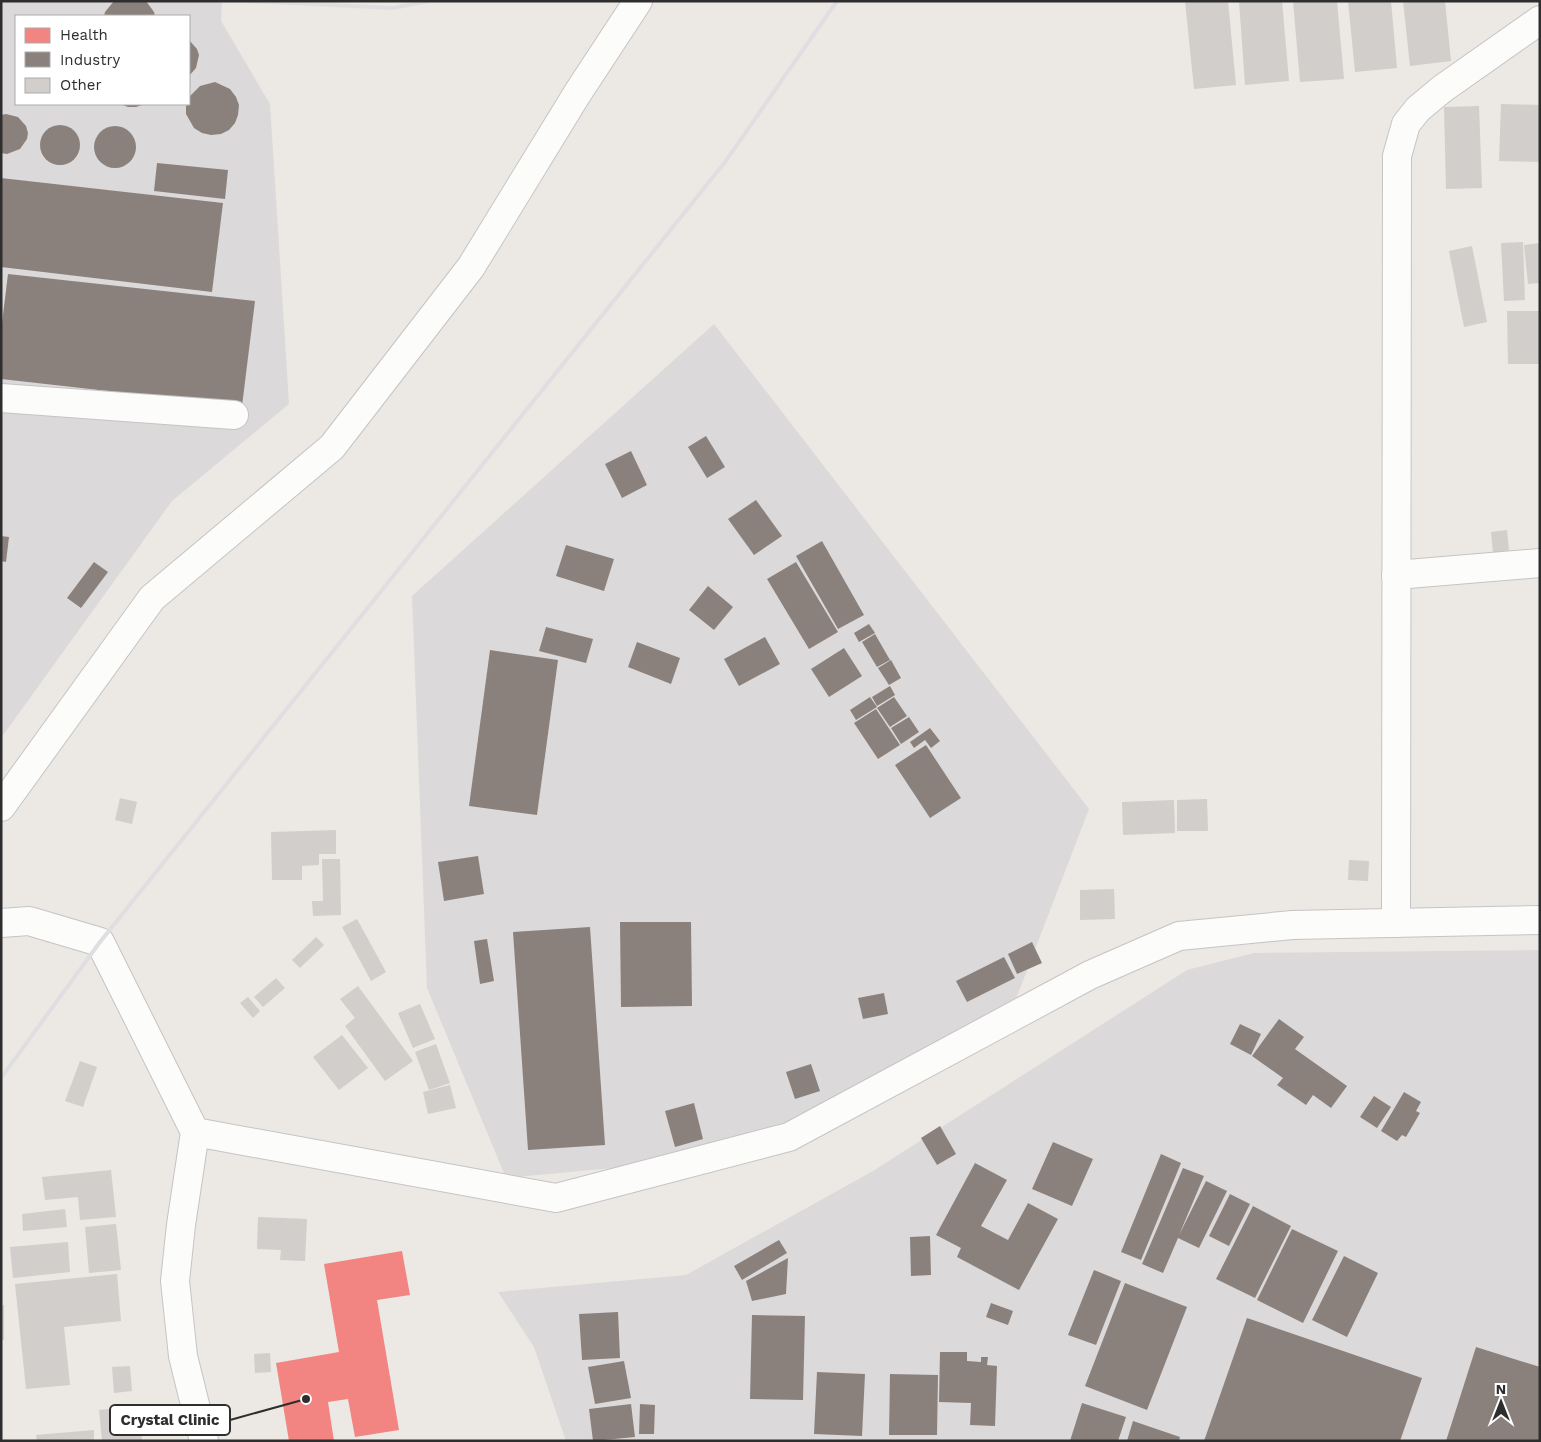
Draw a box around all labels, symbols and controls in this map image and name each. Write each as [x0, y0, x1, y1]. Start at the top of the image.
legend [15, 15, 190, 105]
text: Health [60, 26, 108, 44]
text: Industry [60, 51, 121, 69]
text: Other [60, 76, 102, 94]
north arrow [1476, 1377, 1526, 1427]
text: N [1496, 1381, 1506, 1397]
callout: Crystal Clinic [110, 1405, 230, 1435]
text: Crystal Clinic [121, 1411, 220, 1429]

